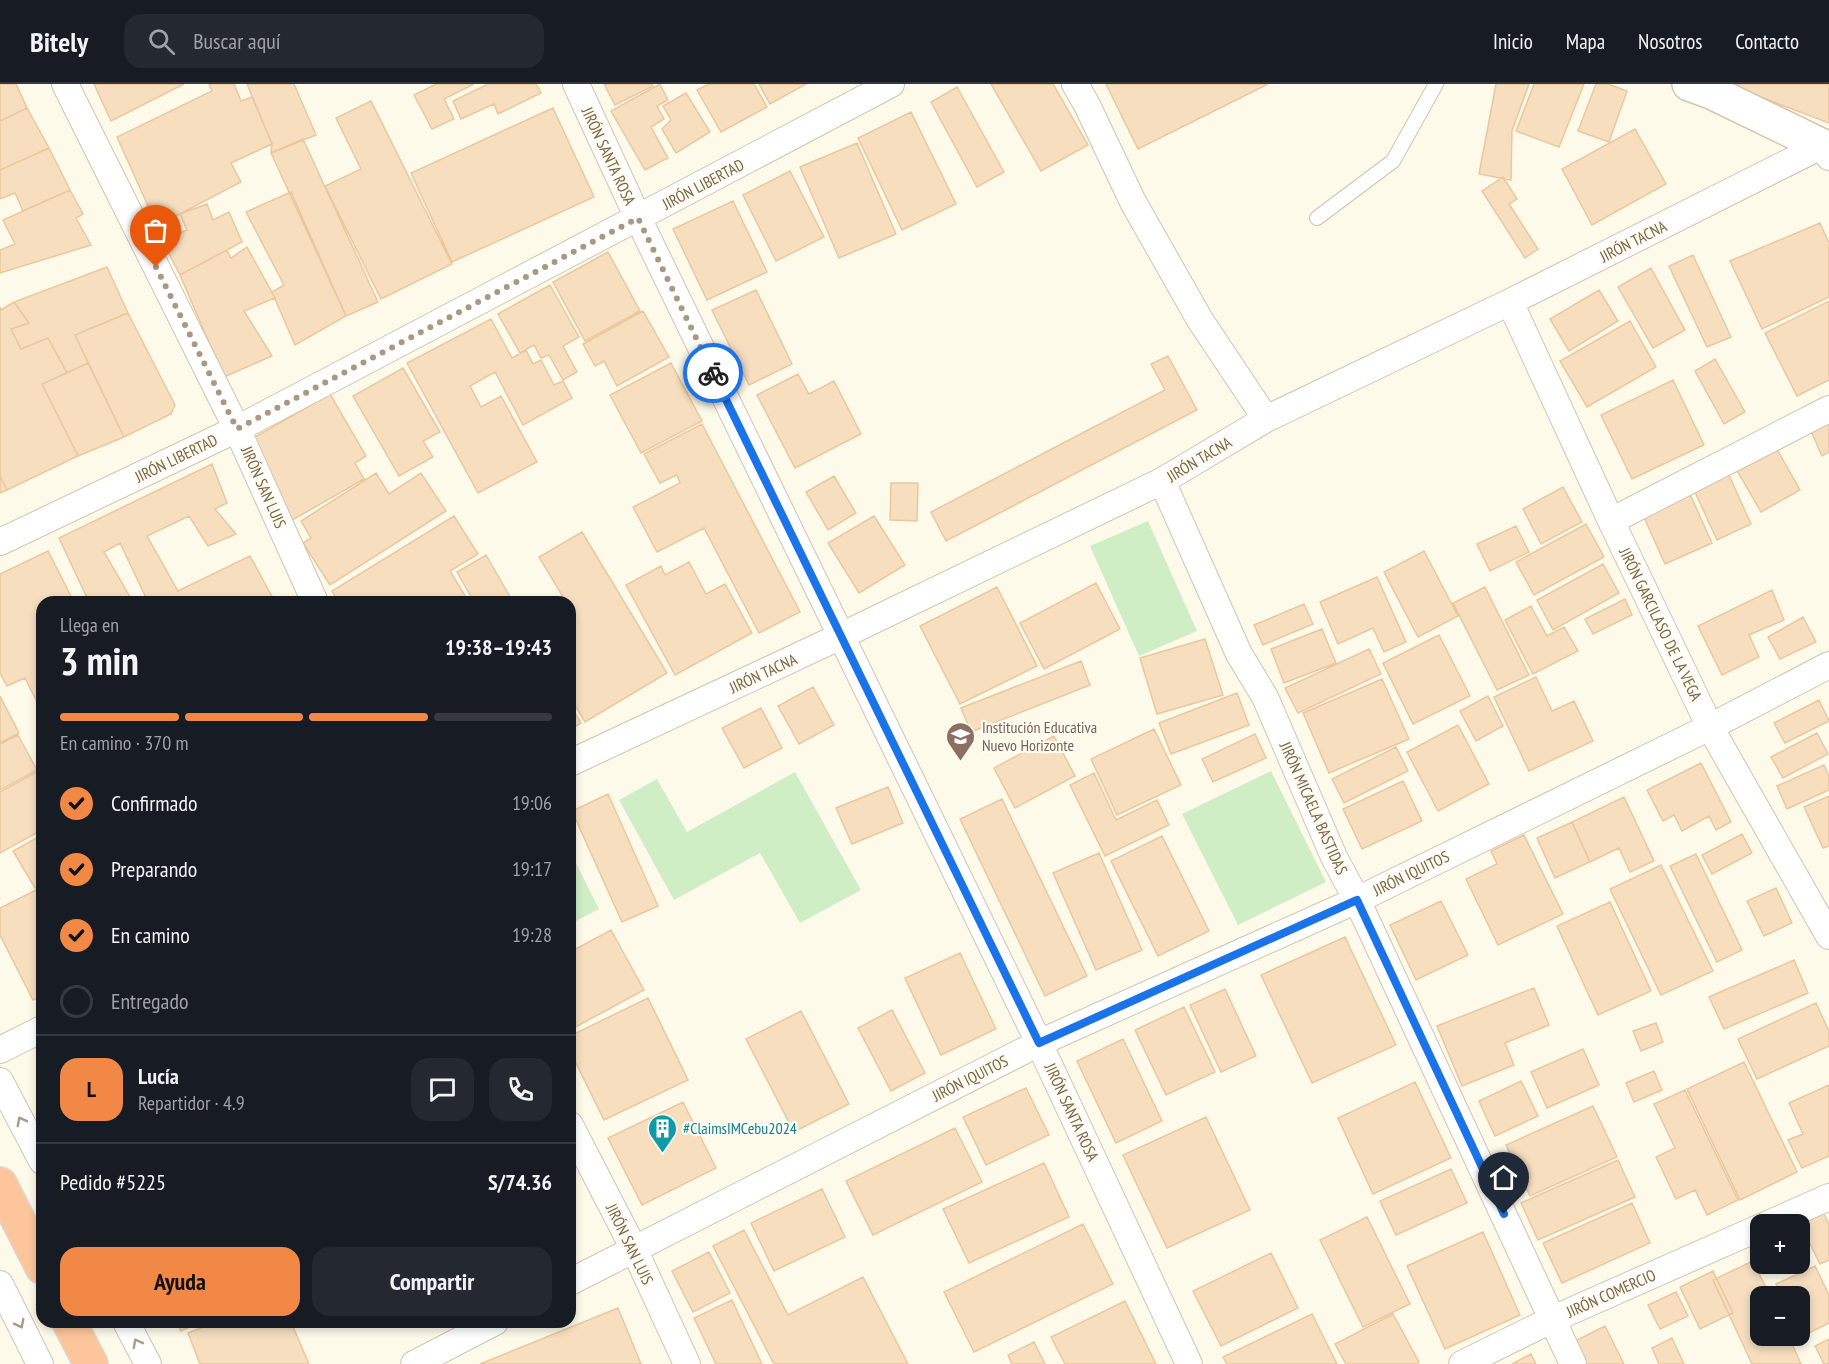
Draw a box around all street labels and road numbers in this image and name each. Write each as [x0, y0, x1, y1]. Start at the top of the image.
street label: JIRÓN SANTA ROSA [577, 103, 641, 209]
street label: JIRÓN LIBERTAD [658, 154, 747, 214]
street label: JIRÓN TACNA [1595, 216, 1670, 267]
street label: JIRÓN LIBERTAD [130, 429, 221, 487]
street label: JIRÓN TACNA [1162, 432, 1235, 487]
street label: JIRÓN SAN LUIS [237, 442, 291, 531]
street label: JIRÓN GARCILASO DE LA VEGA [1615, 543, 1707, 704]
street label: JIRÓN TACNA [725, 649, 800, 698]
street label: JIRÓN MICAELA BASTIDAS [1275, 738, 1352, 878]
street label: JIRÓN IQUITOS [1369, 846, 1453, 900]
street label: JIRÓN IQUITOS [928, 1050, 1011, 1106]
street label: JIRÓN SANTA ROSA [1040, 1059, 1104, 1165]
street label: JIRÓN SAN LUIS [601, 1199, 658, 1288]
street label: JIRÓN COMERCIO [1562, 1264, 1659, 1322]

